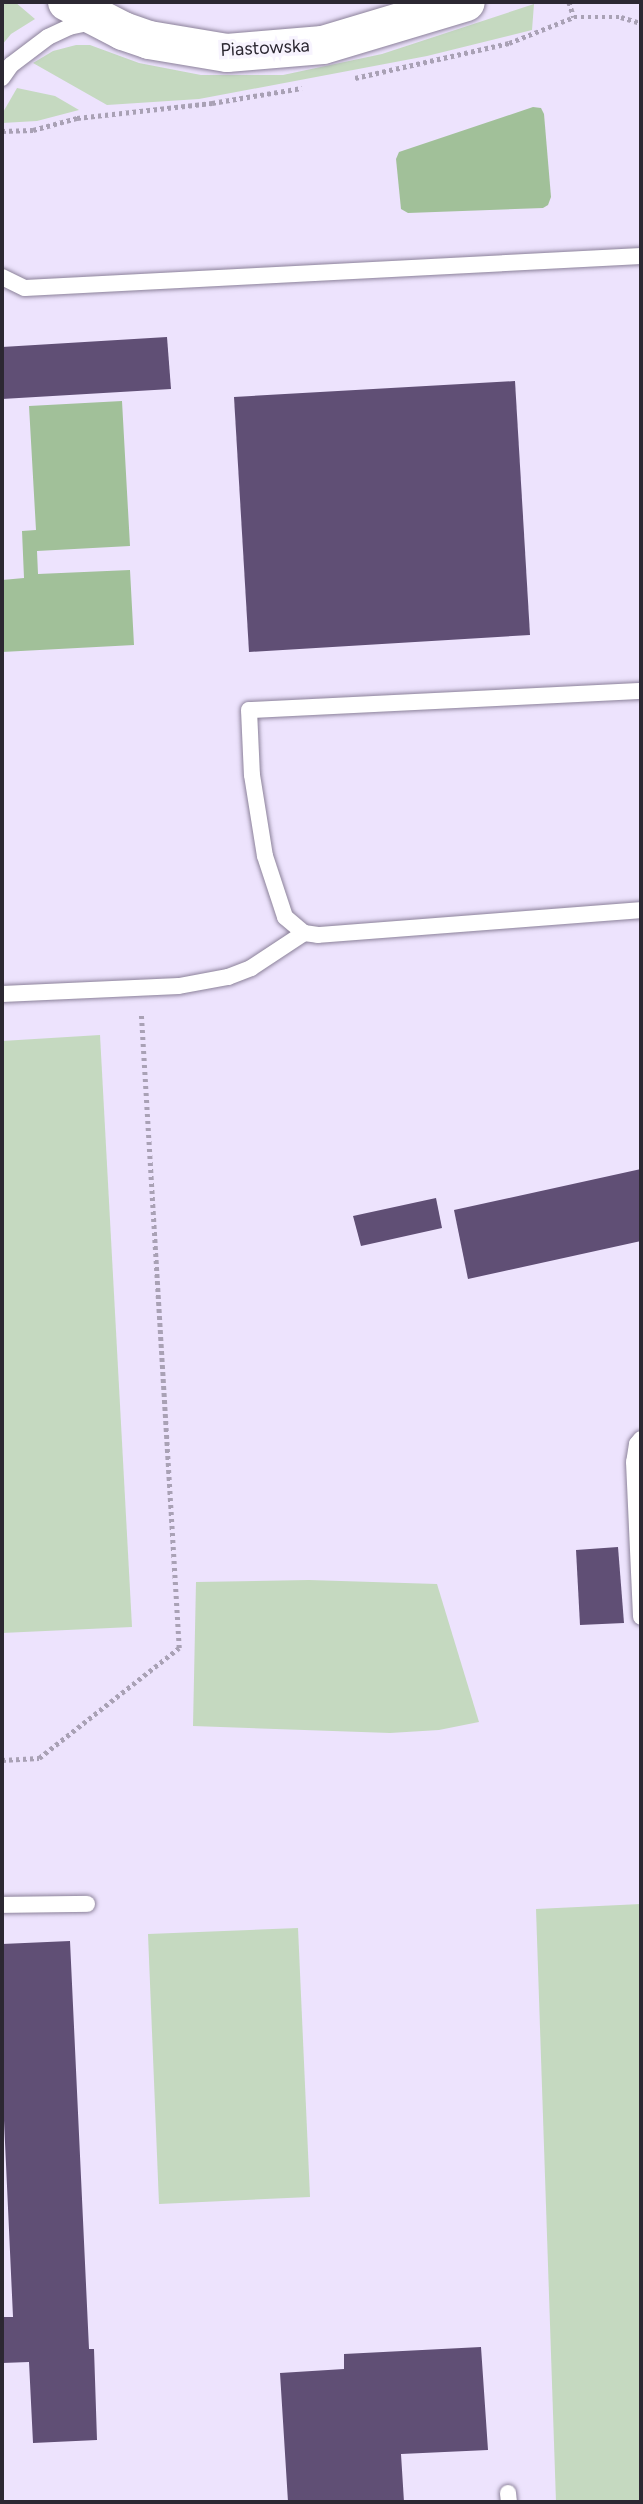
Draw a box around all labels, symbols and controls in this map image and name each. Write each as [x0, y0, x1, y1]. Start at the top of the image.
street label: Piastowska [220, 35, 310, 61]

